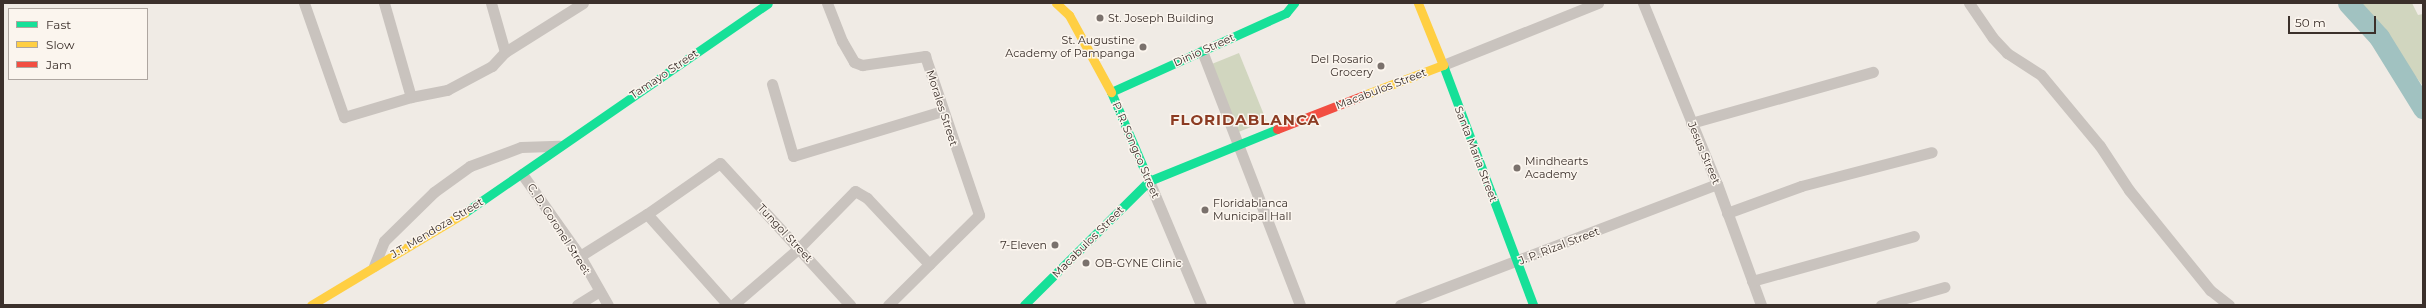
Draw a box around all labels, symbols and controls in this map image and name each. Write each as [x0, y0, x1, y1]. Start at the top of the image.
legend [8, 8, 148, 80]
scale bar [2290, 8, 2378, 34]
place label: St. Joseph Building [1108, 11, 1214, 25]
marker: St. Joseph Building [1095, 13, 1105, 23]
text: 50 m [2295, 15, 2326, 30]
text: Fast [46, 17, 71, 32]
street label: Dinio Street [1171, 31, 1237, 69]
place label: St. Augustine Academy of Pampanga [1005, 34, 1135, 60]
text: Slow [46, 37, 75, 52]
marker: St. Augustine Academy of Pampanga [1138, 42, 1148, 52]
street label: Tamayo Street [627, 46, 701, 102]
place label: Del Rosario Grocery [1311, 53, 1373, 79]
text: Jam [46, 57, 72, 72]
marker: Del Rosario Grocery [1376, 61, 1386, 71]
street label: Macabulos Street [1334, 66, 1428, 112]
street label: Morales Street [924, 68, 960, 148]
street label: P. R. Songco Street [1110, 100, 1162, 200]
street label: Santa Maria Street [1452, 104, 1500, 204]
district label: FLORIDABLANCA [1170, 111, 1320, 129]
street label: Jesus Street [1685, 120, 1723, 186]
place label: Mindhearts Academy [1525, 155, 1588, 181]
marker: Mindhearts Academy [1512, 163, 1522, 173]
street label: C. D. Coronel Street [525, 181, 593, 277]
street label: J.T. Mendoza Street [388, 195, 486, 261]
place label: Floridablanca Municipal Hall [1213, 197, 1291, 223]
street label: Tungol Street [755, 201, 815, 265]
street label: Macabulos Street [1049, 203, 1127, 281]
marker: Floridablanca Municipal Hall [1200, 205, 1210, 215]
street label: J. P. Rizal Street [1517, 225, 1601, 267]
place label: 7-Eleven [1000, 238, 1047, 252]
marker: 7-Eleven [1050, 240, 1060, 250]
place label: OB-GYNE Clinic [1095, 256, 1182, 270]
marker: OB-GYNE Clinic [1080, 257, 1092, 269]

